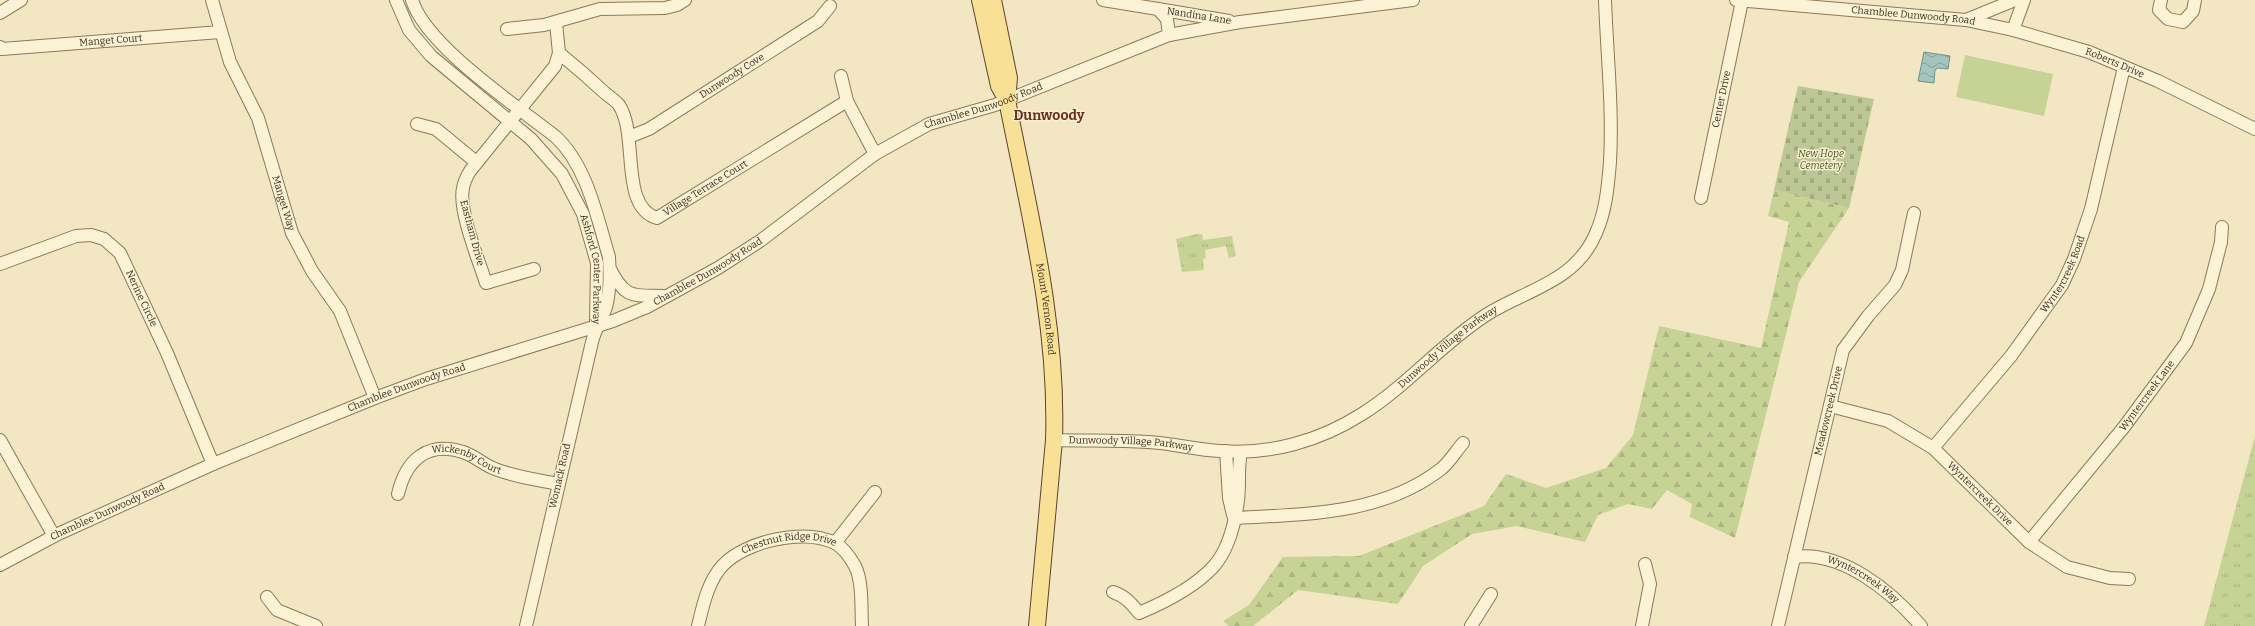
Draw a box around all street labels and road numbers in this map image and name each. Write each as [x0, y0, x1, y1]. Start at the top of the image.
street label: Chamblee Dunwoody Road [1851, 4, 1976, 28]
street label: Nandina Lane [1166, 5, 1232, 27]
street label: Manget Court [79, 32, 143, 49]
street label: Roberts Drive [2084, 45, 2146, 81]
street label: Dunwoody Cove [698, 51, 766, 101]
street label: Center Drive [1710, 69, 1733, 129]
street label: Chamblee Dunwoody Road [922, 80, 1044, 132]
street label: Village Terrace Court [661, 157, 750, 219]
street label: Manget Way [269, 174, 297, 233]
street label: Eastham Drive [457, 199, 487, 267]
street label: Ashford Center Parkway [577, 213, 603, 325]
street label: Wyntercreek Road [2038, 234, 2087, 315]
street label: Chamblee Dunwoody Road [651, 235, 765, 308]
street label: Mount Vernon Road [1033, 262, 1058, 356]
street label: Nerine Circle [123, 268, 160, 329]
street label: Dunwoody Village Parkway [1396, 303, 1500, 391]
street label: Wyntercreek Lane [2117, 358, 2177, 433]
street label: Chamblee Dunwoody Road [346, 361, 467, 414]
street label: Meadowcreek Drive [1812, 365, 1845, 457]
street label: Dunwoody Village Parkway [1069, 434, 1195, 454]
street label: Womack Road [547, 442, 573, 510]
street label: Wickenby Court [431, 443, 503, 477]
street label: Wyntercreek Drive [1945, 459, 2015, 529]
street label: Chamblee Dunwoody Road [48, 481, 167, 543]
street label: Chestnut Ridge Drive [739, 531, 839, 557]
street label: Wyntercreek Way [1826, 554, 1902, 606]

